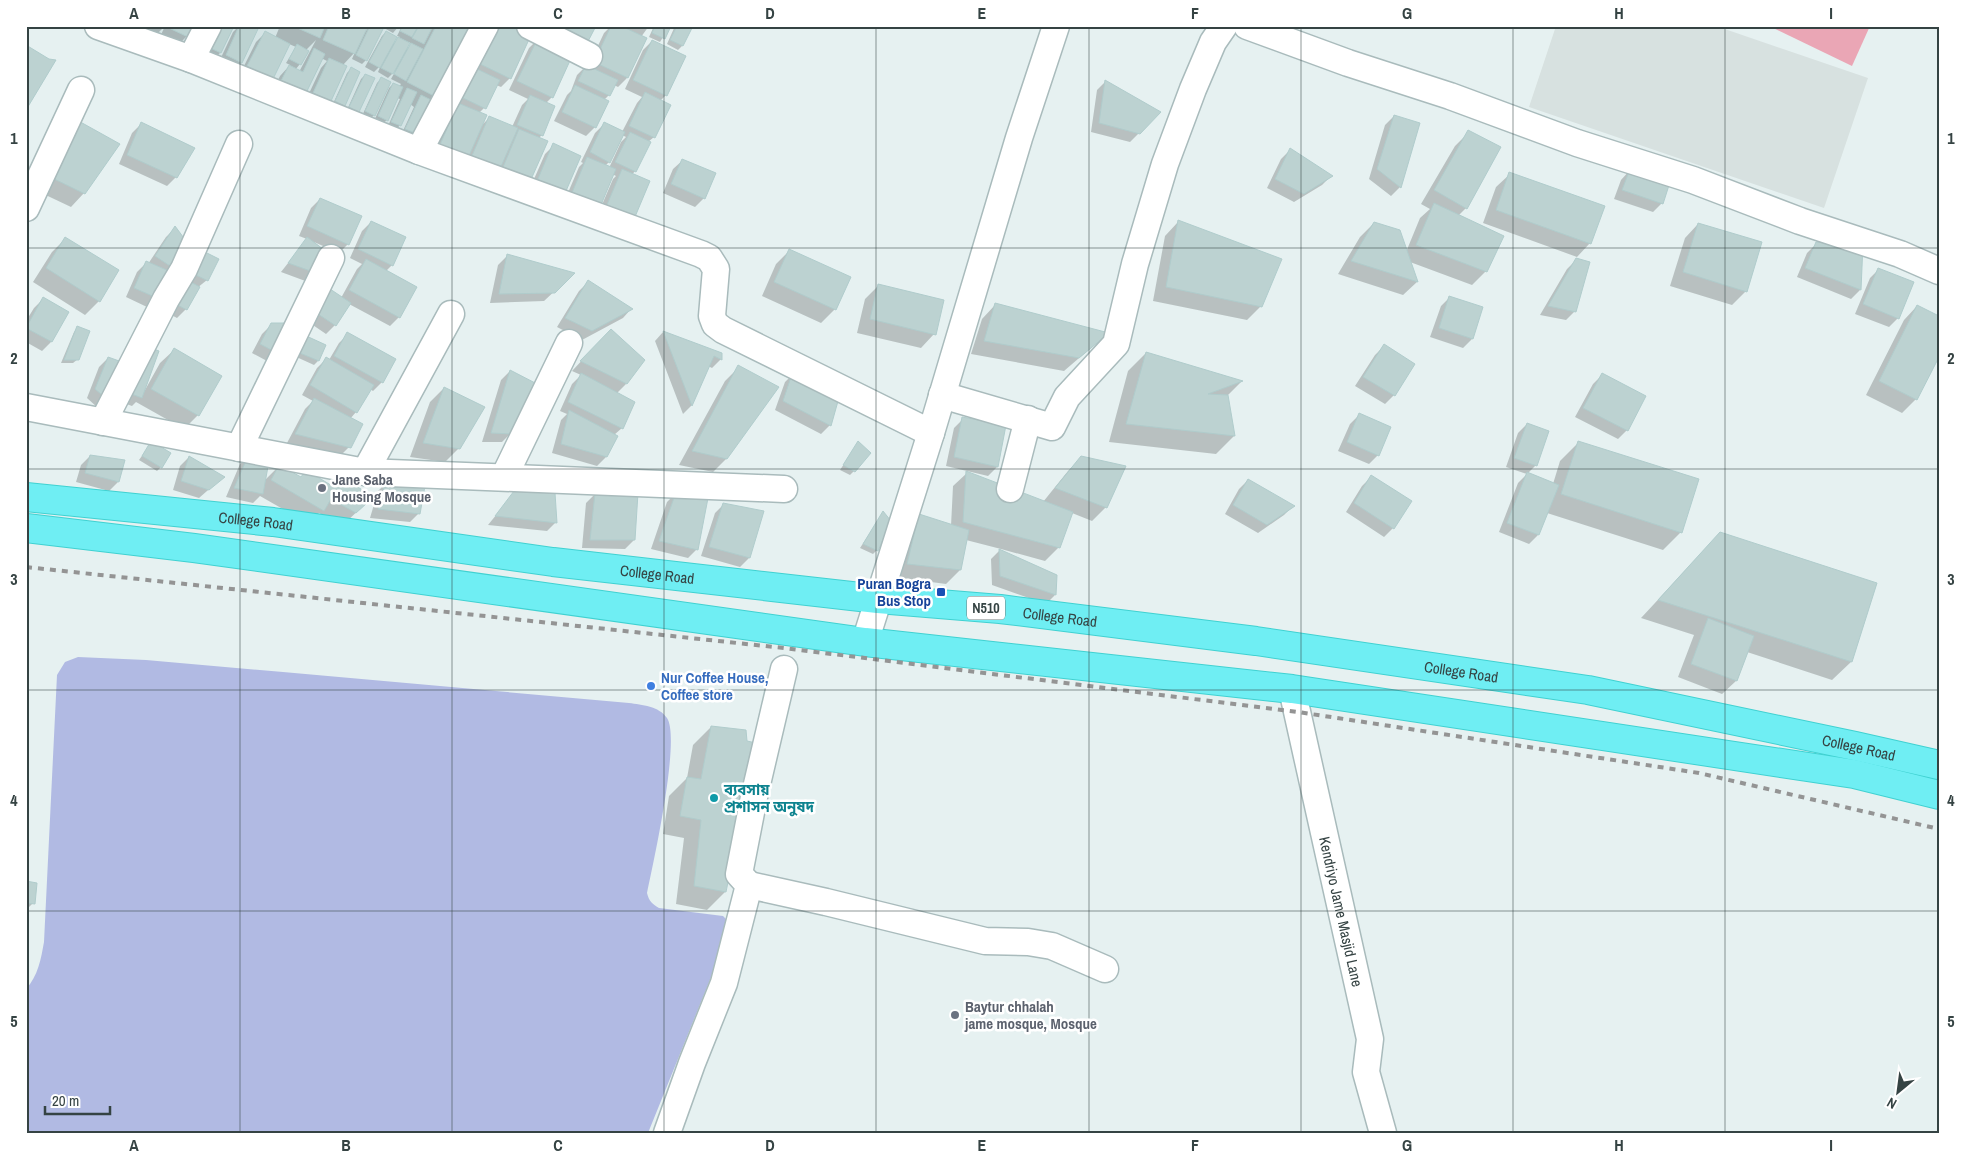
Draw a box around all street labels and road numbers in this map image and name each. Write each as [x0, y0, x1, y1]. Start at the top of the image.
street label: College Road [218, 506, 294, 535]
street label: College Road [619, 559, 695, 589]
road number: N510 [967, 596, 1005, 620]
street label: College Road [1022, 601, 1098, 632]
street label: College Road [1423, 655, 1500, 687]
street label: College Road [1820, 729, 1898, 765]
street label: Kendriyo Jame Masjid Lane [1315, 834, 1369, 989]

